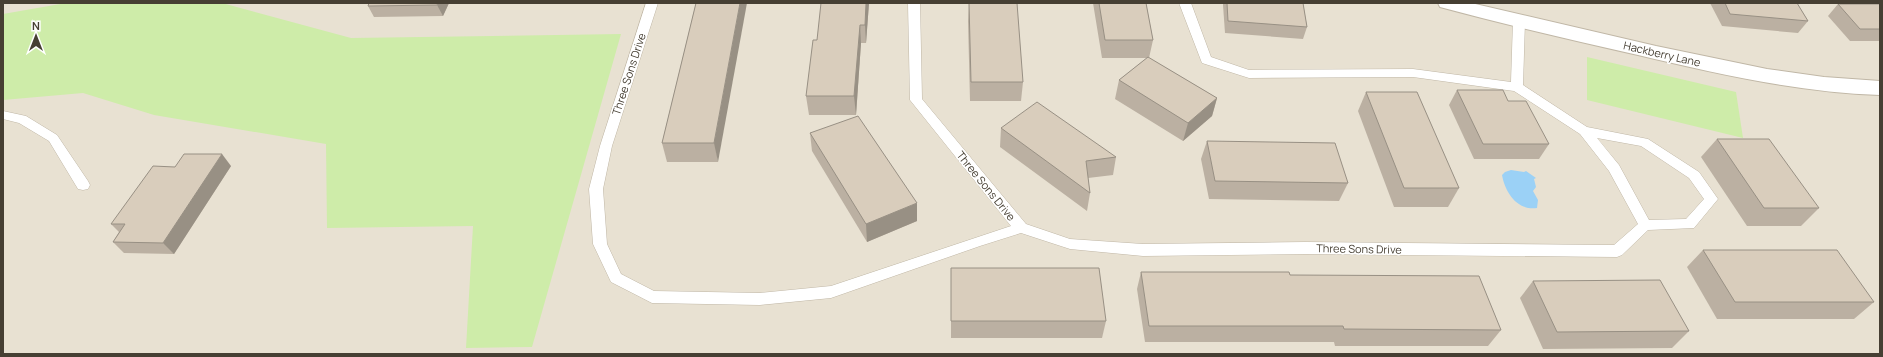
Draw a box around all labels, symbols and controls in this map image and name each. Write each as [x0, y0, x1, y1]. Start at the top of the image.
north arrow [16, 16, 56, 56]
text: N [32, 18, 40, 33]
street label: Three Sons Drive [608, 30, 649, 117]
street label: Hackberry Lane [1622, 37, 1703, 70]
street label: Three Sons Drive [954, 148, 1019, 224]
street label: Three Sons Drive [1316, 240, 1402, 257]

